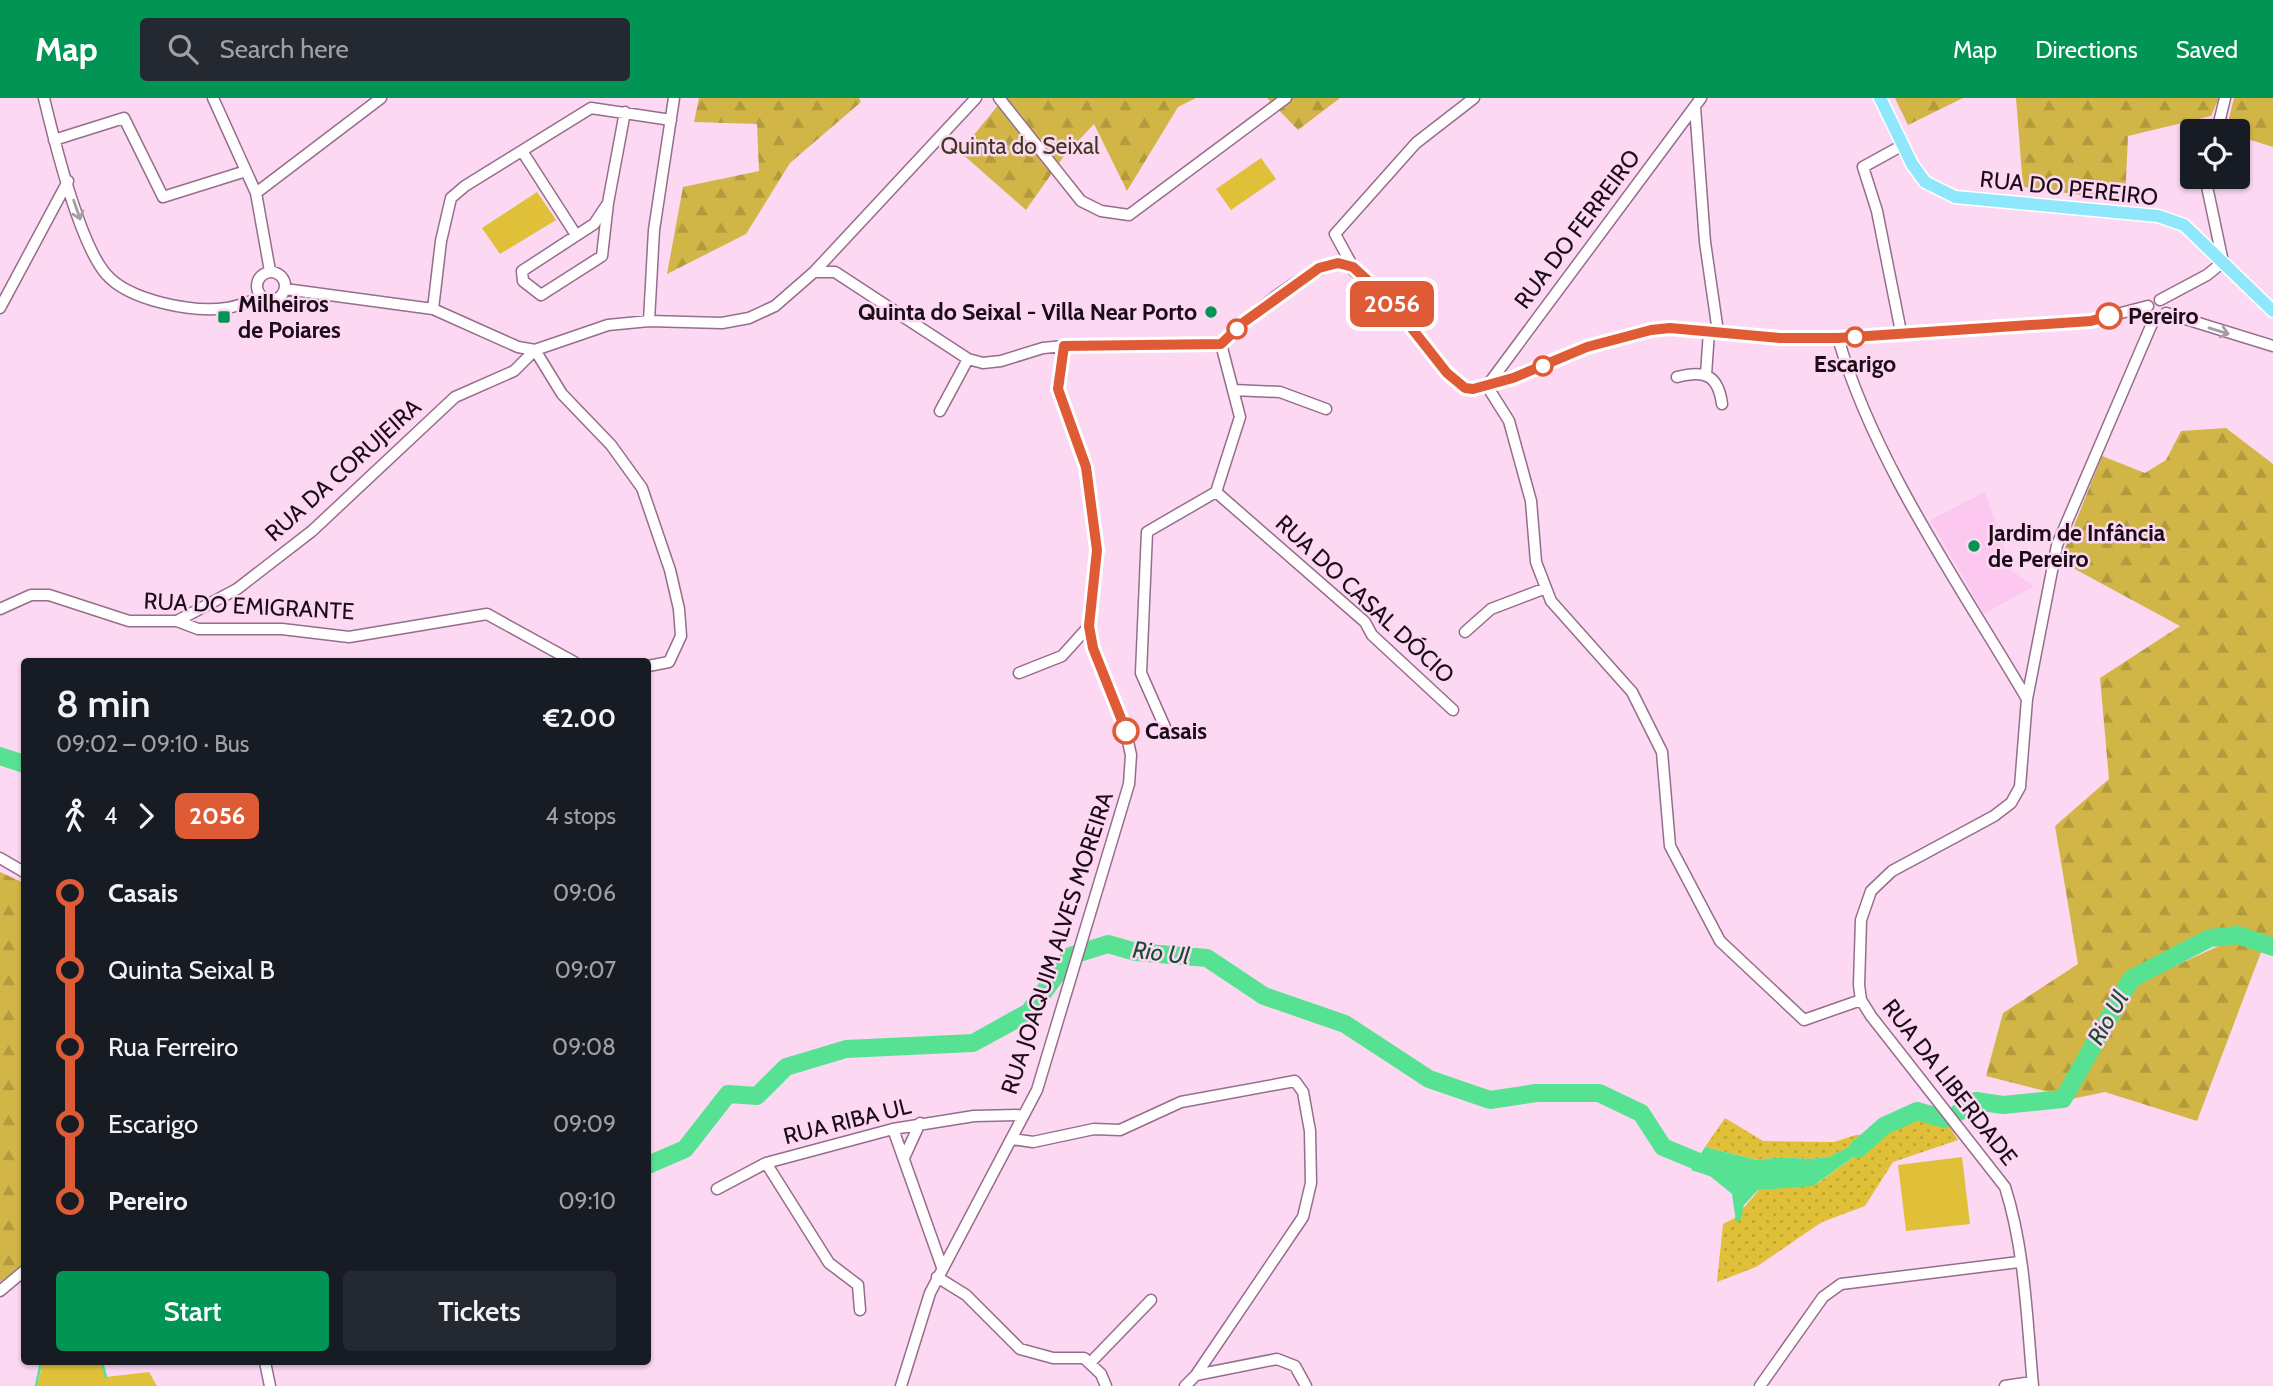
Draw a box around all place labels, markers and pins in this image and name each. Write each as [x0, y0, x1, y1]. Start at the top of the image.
place label: Milheiros de Poiares [238, 290, 341, 344]
place label: Quinta do Seixal - Villa Near Porto [858, 298, 1197, 326]
place label: Pereiro [2128, 302, 2199, 330]
marker: Pereiro [2096, 303, 2122, 329]
marker: Quinta do Seixal - Villa Near Porto [1203, 304, 1219, 320]
marker: Milheiros de Poiares [216, 309, 232, 325]
unlabelled marker [1227, 319, 1247, 339]
marker: Escarigo [1845, 327, 1865, 347]
place label: Escarigo [1814, 350, 1896, 378]
unlabelled marker [1533, 356, 1553, 376]
place label: Jardim de Infância de Pereiro [1987, 519, 2166, 573]
marker: Jardim de Infância de Pereiro [1966, 538, 1982, 554]
place label: Casais [1145, 717, 1207, 745]
marker: Casais [1113, 718, 1139, 744]

